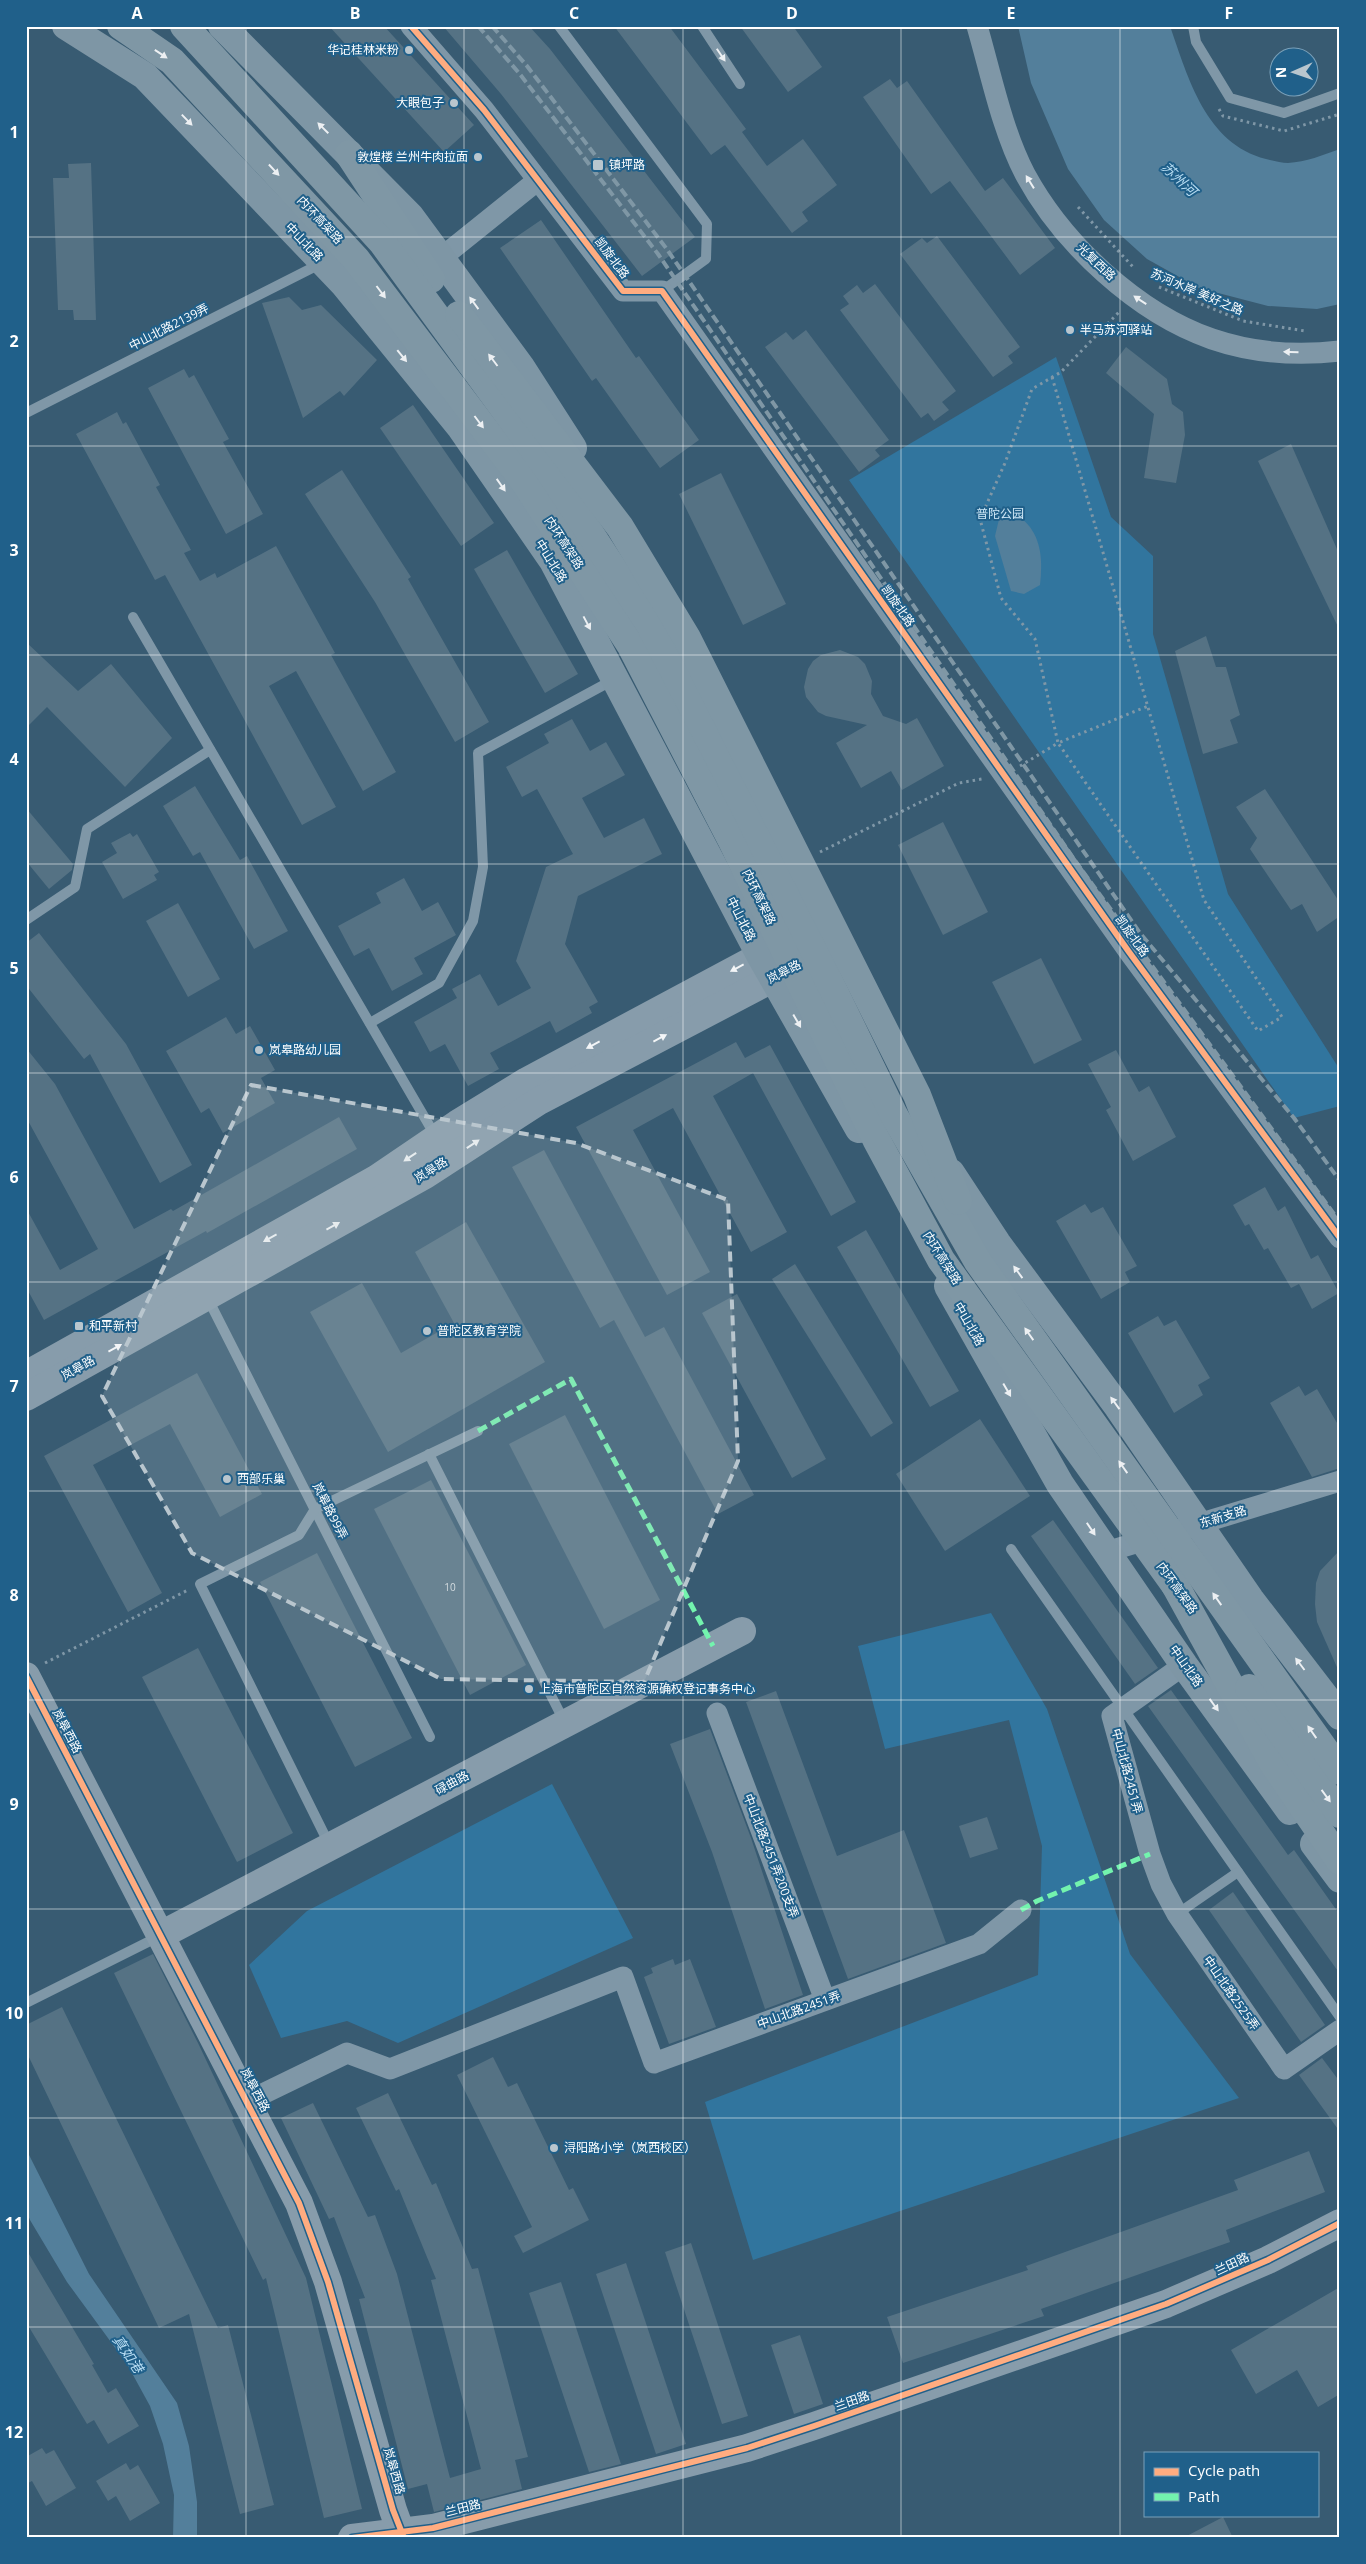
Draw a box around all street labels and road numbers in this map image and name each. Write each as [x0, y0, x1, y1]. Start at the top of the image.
street label: 内环高架路 [294, 192, 347, 247]
street label: 中山北路 [282, 218, 327, 265]
street label: 凯旋北路 [591, 233, 634, 282]
street label: 光复西路 [1073, 239, 1120, 284]
street label: 苏河水岸 美好之路 [1148, 264, 1246, 319]
street label: 中山北路2139弄 [126, 299, 212, 354]
street label: 内环高架路 [541, 513, 588, 573]
street label: 中山北路 [531, 536, 571, 586]
street label: 凯旋北路 [878, 581, 919, 630]
street label: 内环高架路 [739, 866, 780, 927]
street label: 中山北路 [723, 894, 760, 944]
street label: 凯旋北路 [1111, 911, 1153, 960]
street label: 岚皋路 [764, 956, 804, 987]
street label: 岚皋路 [411, 1153, 451, 1186]
street label: 内环高架路 [919, 1228, 966, 1288]
street label: 中山北路 [950, 1299, 989, 1349]
street label: 岚皋路 [58, 1351, 98, 1384]
street label: 岚皋路99弄 [309, 1479, 352, 1542]
street label: 东新支路 [1197, 1501, 1248, 1532]
street label: 内环高架路 [1153, 1558, 1202, 1617]
street label: 中山北路 [1166, 1641, 1207, 1690]
street label: 岚皋西路 [49, 1706, 86, 1756]
street label: 中山北路2451弄 [1108, 1726, 1147, 1815]
street label: 碌曲路 [432, 1767, 472, 1799]
street label: 中山北路2451弄200支弄 [740, 1791, 803, 1920]
street label: 中山北路2525弄 [1199, 1952, 1263, 2033]
street label: 中山北路2451弄 [755, 1987, 843, 2032]
street label: 岚皋西路 [237, 2065, 274, 2115]
street label: 兰田路 [1212, 2248, 1252, 2279]
street label: 兰田路 [832, 2387, 872, 2414]
street label: 岚皋西路 [380, 2445, 409, 2496]
street label: 兰田路 [443, 2495, 482, 2520]

